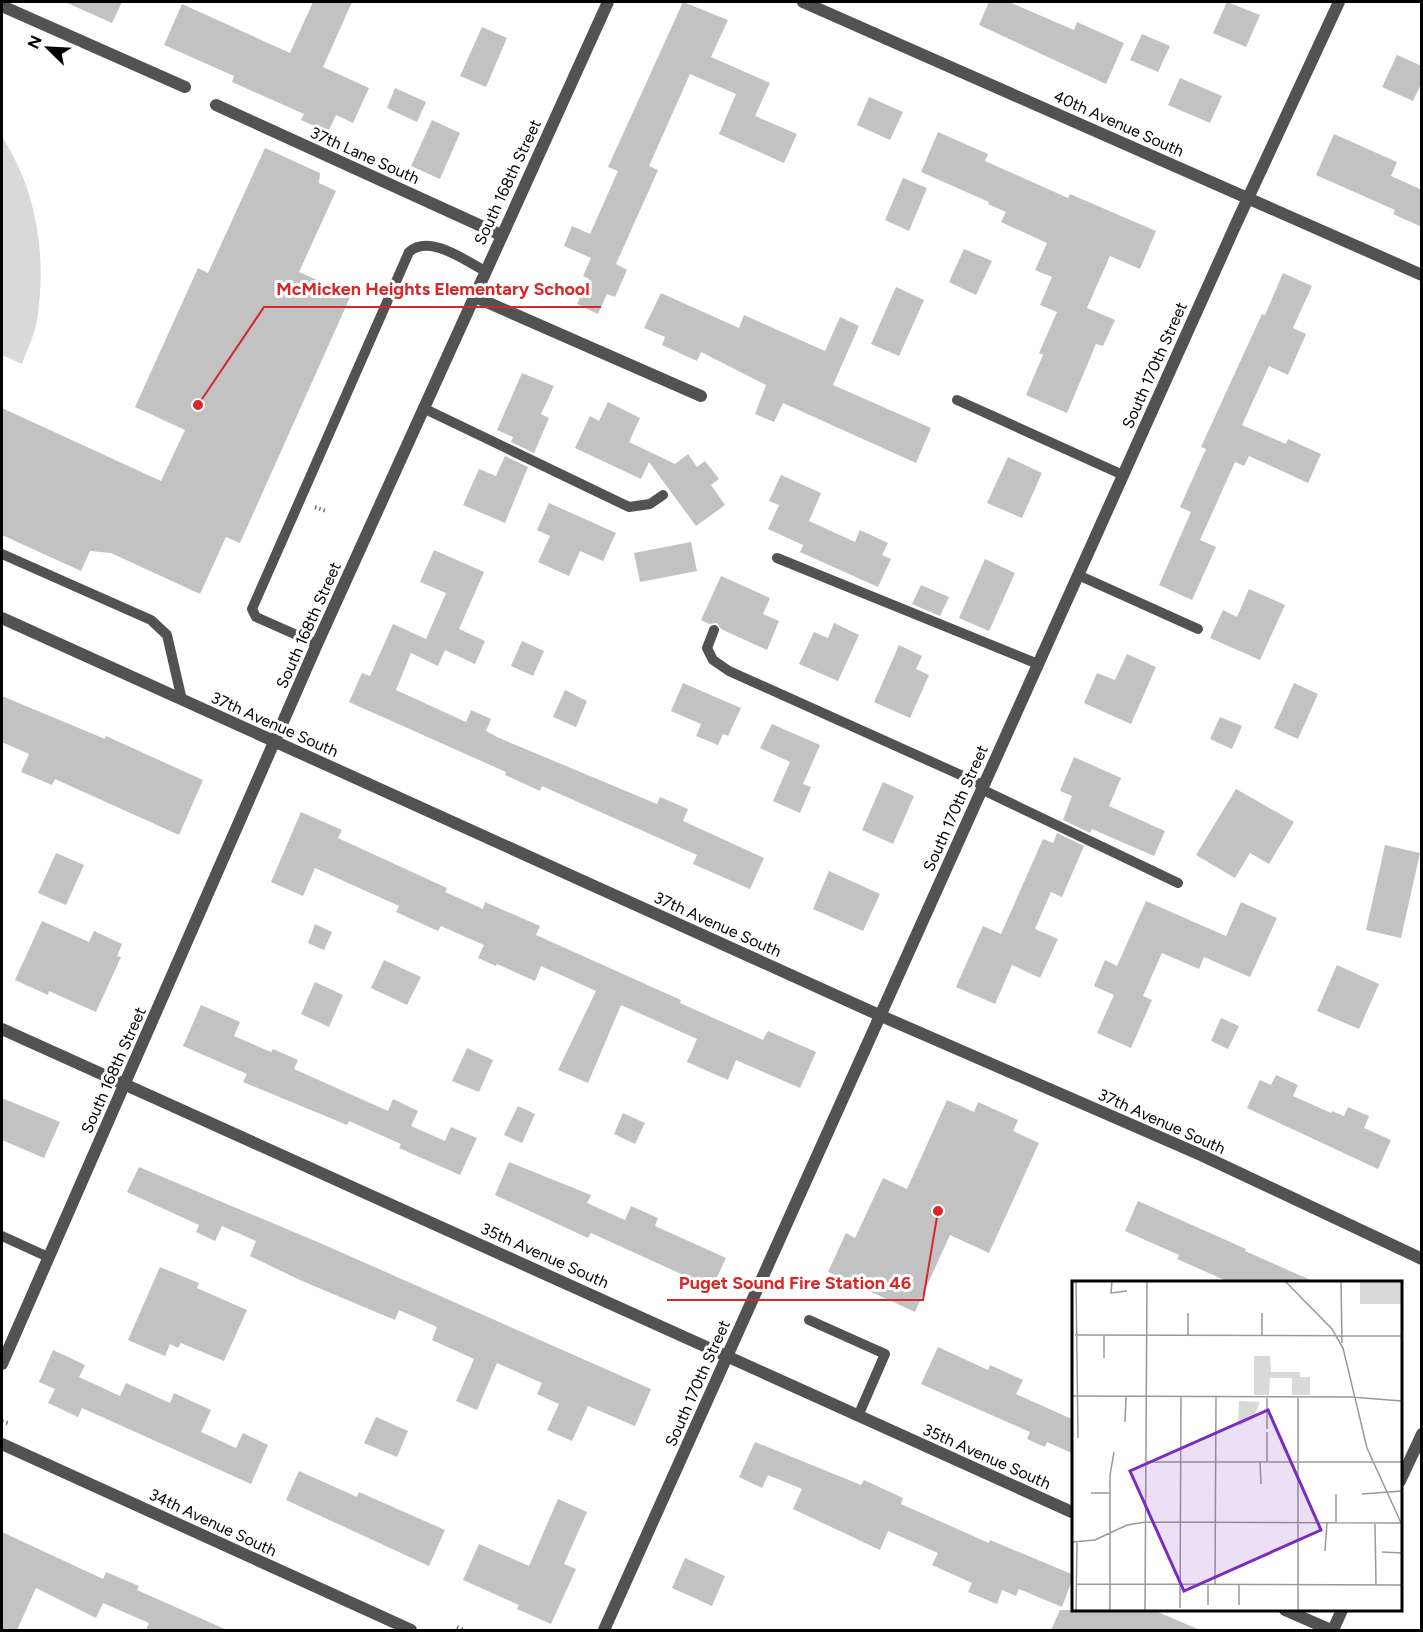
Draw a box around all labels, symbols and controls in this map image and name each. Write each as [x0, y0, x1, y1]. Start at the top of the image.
north arrow [18, 18, 78, 78]
text: N [24, 33, 46, 52]
street label: 40th Avenue South [1051, 86, 1187, 161]
street label: South 168th Street [470, 116, 545, 248]
street label: 37th Lane South [307, 123, 422, 188]
callout: McMicken Heights Elementary School [264, 271, 601, 307]
text: McMicken Heights Elementary School [276, 278, 590, 300]
street label: South 170th Street [1118, 299, 1191, 431]
street label: South 168th Street [272, 559, 345, 691]
street label: 37th Avenue South [208, 688, 341, 761]
street label: South 170th Street [919, 742, 992, 874]
street label: 37th Avenue South [651, 888, 784, 961]
street label: South 168th Street [77, 1004, 150, 1136]
street label: 37th Avenue South [1095, 1085, 1228, 1158]
street label: 35th Avenue South [478, 1219, 612, 1292]
callout: Puget Sound Fire Station 46 [667, 1264, 923, 1300]
text: Puget Sound Fire Station 46 [679, 1272, 911, 1294]
inset map [1072, 1281, 1402, 1611]
street label: South 170th Street [661, 1317, 734, 1449]
street label: 35th Avenue South [920, 1420, 1054, 1493]
street label: 34th Avenue South [146, 1485, 280, 1560]

